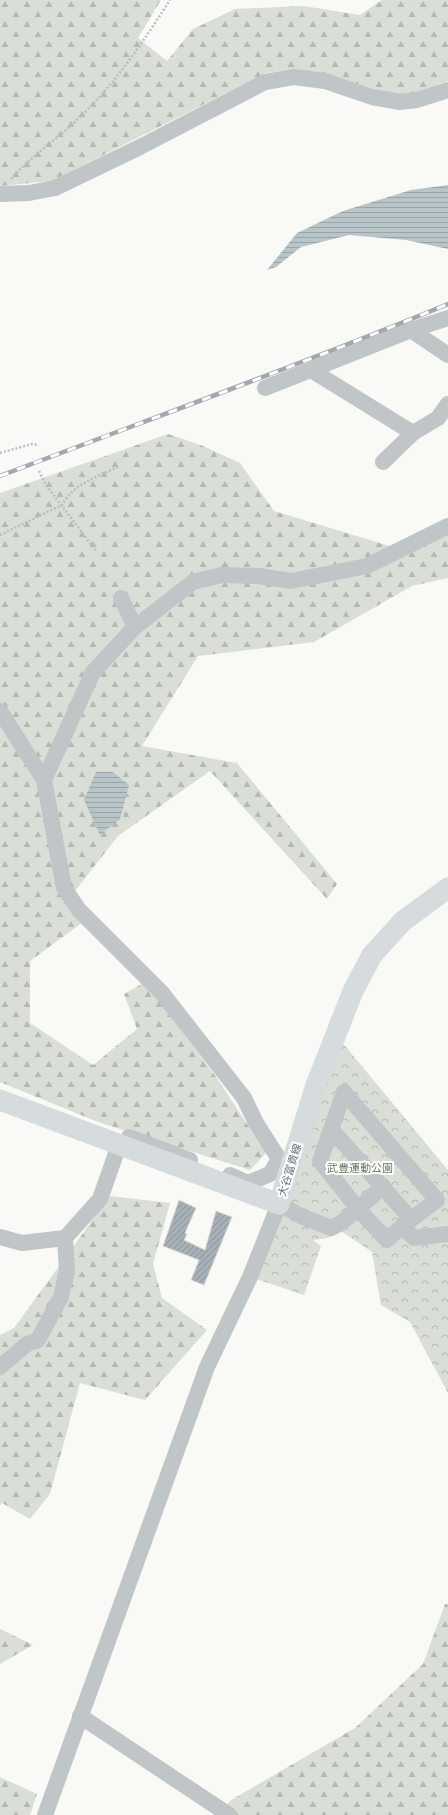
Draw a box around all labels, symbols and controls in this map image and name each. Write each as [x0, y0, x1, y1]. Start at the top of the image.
street label: 大谷富貴線 [275, 1142, 303, 1198]
park label: 武豊運動公園 [327, 1161, 393, 1174]

